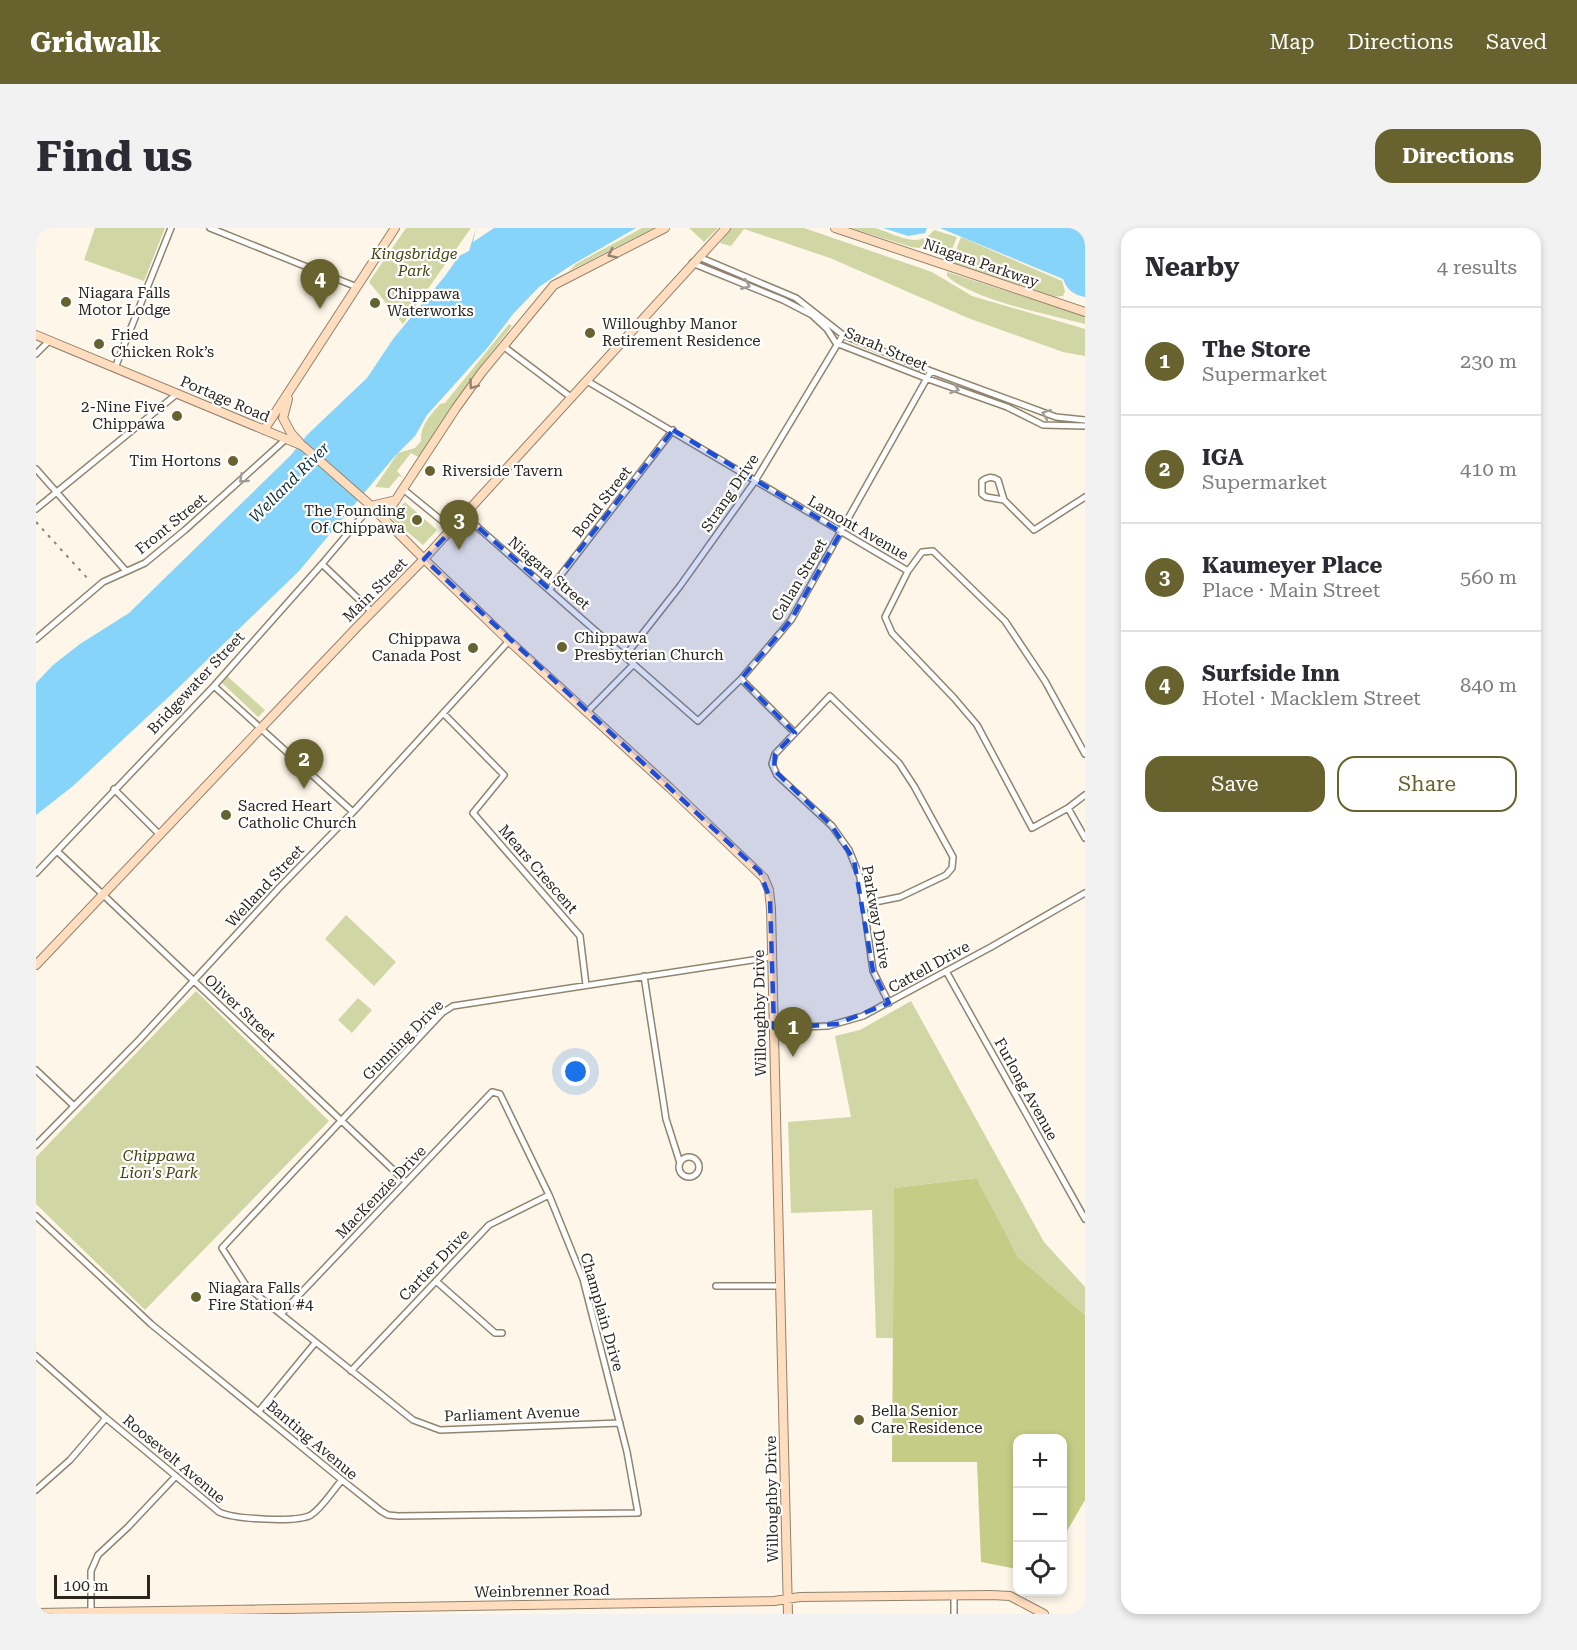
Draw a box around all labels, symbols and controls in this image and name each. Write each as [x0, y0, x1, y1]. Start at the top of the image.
text: Gridwalk [30, 26, 161, 59]
text: Map [1270, 30, 1314, 54]
text: Directions [1347, 30, 1453, 54]
text: Saved [1486, 30, 1547, 54]
button: Directions [1375, 129, 1541, 183]
text: Find us [36, 132, 193, 181]
street label: Niagara Parkway [921, 235, 1041, 291]
park label: Kingsbridge Park [370, 245, 458, 280]
one-way arrow [608, 247, 619, 258]
text: Nearby [1145, 252, 1239, 282]
text: 4 results [1437, 255, 1517, 279]
pin: 4 [300, 260, 340, 309]
one-way arrow [740, 278, 751, 290]
place label: Niagara Falls Motor Lodge [78, 284, 171, 319]
place label: Chippawa Waterworks [387, 285, 474, 320]
marker: Niagara Falls Motor Lodge [59, 295, 73, 309]
marker: Chippawa Waterworks [368, 296, 382, 310]
place label: Willoughby Manor Retirement Residence [602, 315, 761, 350]
street label: Sarah Street [842, 323, 930, 375]
place label: Fried Chicken Rok’s [111, 326, 214, 361]
marker: Willoughby Manor Retirement Residence [583, 326, 597, 340]
marker: Fried Chicken Rok’s [92, 337, 106, 351]
text: The Store [1202, 337, 1311, 362]
text: 1 [1159, 349, 1170, 373]
text: 230 m [1460, 349, 1517, 373]
text: Supermarket [1202, 362, 1327, 386]
street label: Portage Road [177, 372, 273, 426]
one-way arrow [469, 378, 480, 389]
one-way arrow [949, 382, 960, 394]
place label: 2-Nine Five Chippawa [81, 398, 165, 433]
one-way arrow [1041, 408, 1052, 421]
marker: 2-Nine Five Chippawa [170, 409, 184, 423]
water label: Welland River [245, 438, 334, 526]
text: IGA [1202, 445, 1244, 470]
street label: Strang Drive [697, 451, 763, 535]
place label: Tim Hortons [129, 452, 221, 470]
marker: Tim Hortons [226, 454, 240, 468]
text: 2 [1159, 457, 1170, 481]
text: 410 m [1460, 457, 1517, 481]
place label: Riverside Tavern [442, 462, 563, 480]
street label: Bond Street [569, 462, 636, 541]
marker: Riverside Tavern [423, 464, 437, 478]
text: Supermarket [1202, 470, 1327, 494]
one-way arrow [239, 471, 250, 482]
street label: Front Street [132, 490, 210, 558]
street label: Lamont Avenue [804, 492, 912, 564]
pin: 3 [440, 500, 478, 550]
place label: The Founding Of Chippawa [304, 502, 405, 537]
marker: The Founding Of Chippawa [410, 513, 424, 527]
street label: Niagara Street [504, 533, 594, 614]
street label: Callan Street [767, 535, 831, 624]
text: Kaumeyer Place [1202, 553, 1382, 578]
street label: Main Street [339, 554, 411, 626]
text: 3 [1159, 565, 1170, 589]
text: 560 m [1460, 565, 1517, 589]
text: Place · Main Street [1202, 578, 1380, 602]
street label: Bridgewater Street [144, 628, 248, 738]
place label: Chippawa Presbyterian Church [574, 629, 724, 664]
place label: Chippawa Canada Post [372, 630, 461, 665]
marker: Chippawa Presbyterian Church [555, 640, 569, 654]
marker: Chippawa Canada Post [466, 641, 480, 655]
text: Surfside Inn [1202, 661, 1340, 686]
text: 4 [1159, 673, 1170, 697]
text: 840 m [1460, 673, 1517, 697]
text: Hotel · Macklem Street [1202, 686, 1421, 710]
pin: 2 [284, 740, 324, 789]
button: Save [1145, 756, 1325, 812]
button: Share [1337, 756, 1517, 812]
place label: Sacred Heart Catholic Church [238, 797, 357, 832]
marker: Sacred Heart Catholic Church [219, 808, 233, 822]
street label: Mears Crescent [495, 821, 582, 917]
street label: Welland Street [222, 841, 308, 931]
street label: Parkway Drive [858, 864, 894, 970]
street label: Cattell Drive [885, 937, 973, 997]
street label: Willoughby Drive [750, 949, 770, 1077]
street label: Oliver Street [201, 970, 280, 1046]
street label: Gunning Drive [359, 996, 447, 1084]
pin: 1 [774, 1008, 813, 1057]
street label: Furlong Avenue [990, 1035, 1062, 1143]
your location [561, 1057, 590, 1086]
street label: MacKenzie Drive [332, 1142, 430, 1242]
park label: Chippawa Lion's Park [119, 1147, 199, 1182]
street label: Cartier Drive [395, 1225, 473, 1305]
street label: Champlain Drive [576, 1251, 628, 1373]
place label: Niagara Falls Fire Station #4 [208, 1279, 314, 1314]
marker: Niagara Falls Fire Station #4 [189, 1290, 203, 1304]
street label: Banting Avenue [263, 1396, 361, 1484]
place label: Bella Senior Care Residence [871, 1402, 982, 1437]
street label: Parliament Avenue [444, 1403, 580, 1425]
street label: Roosevelt Avenue [119, 1411, 229, 1507]
marker: Bella Senior Care Residence [852, 1413, 866, 1427]
map controls [1013, 1434, 1067, 1596]
button: + [1013, 1434, 1067, 1488]
street label: Willoughby Drive [762, 1435, 782, 1563]
button: − [1013, 1488, 1067, 1542]
button: locate [1013, 1542, 1067, 1596]
scale bar [54, 1572, 150, 1600]
text: 100 m [63, 1576, 109, 1595]
street label: Weinbrenner Road [474, 1581, 610, 1601]

